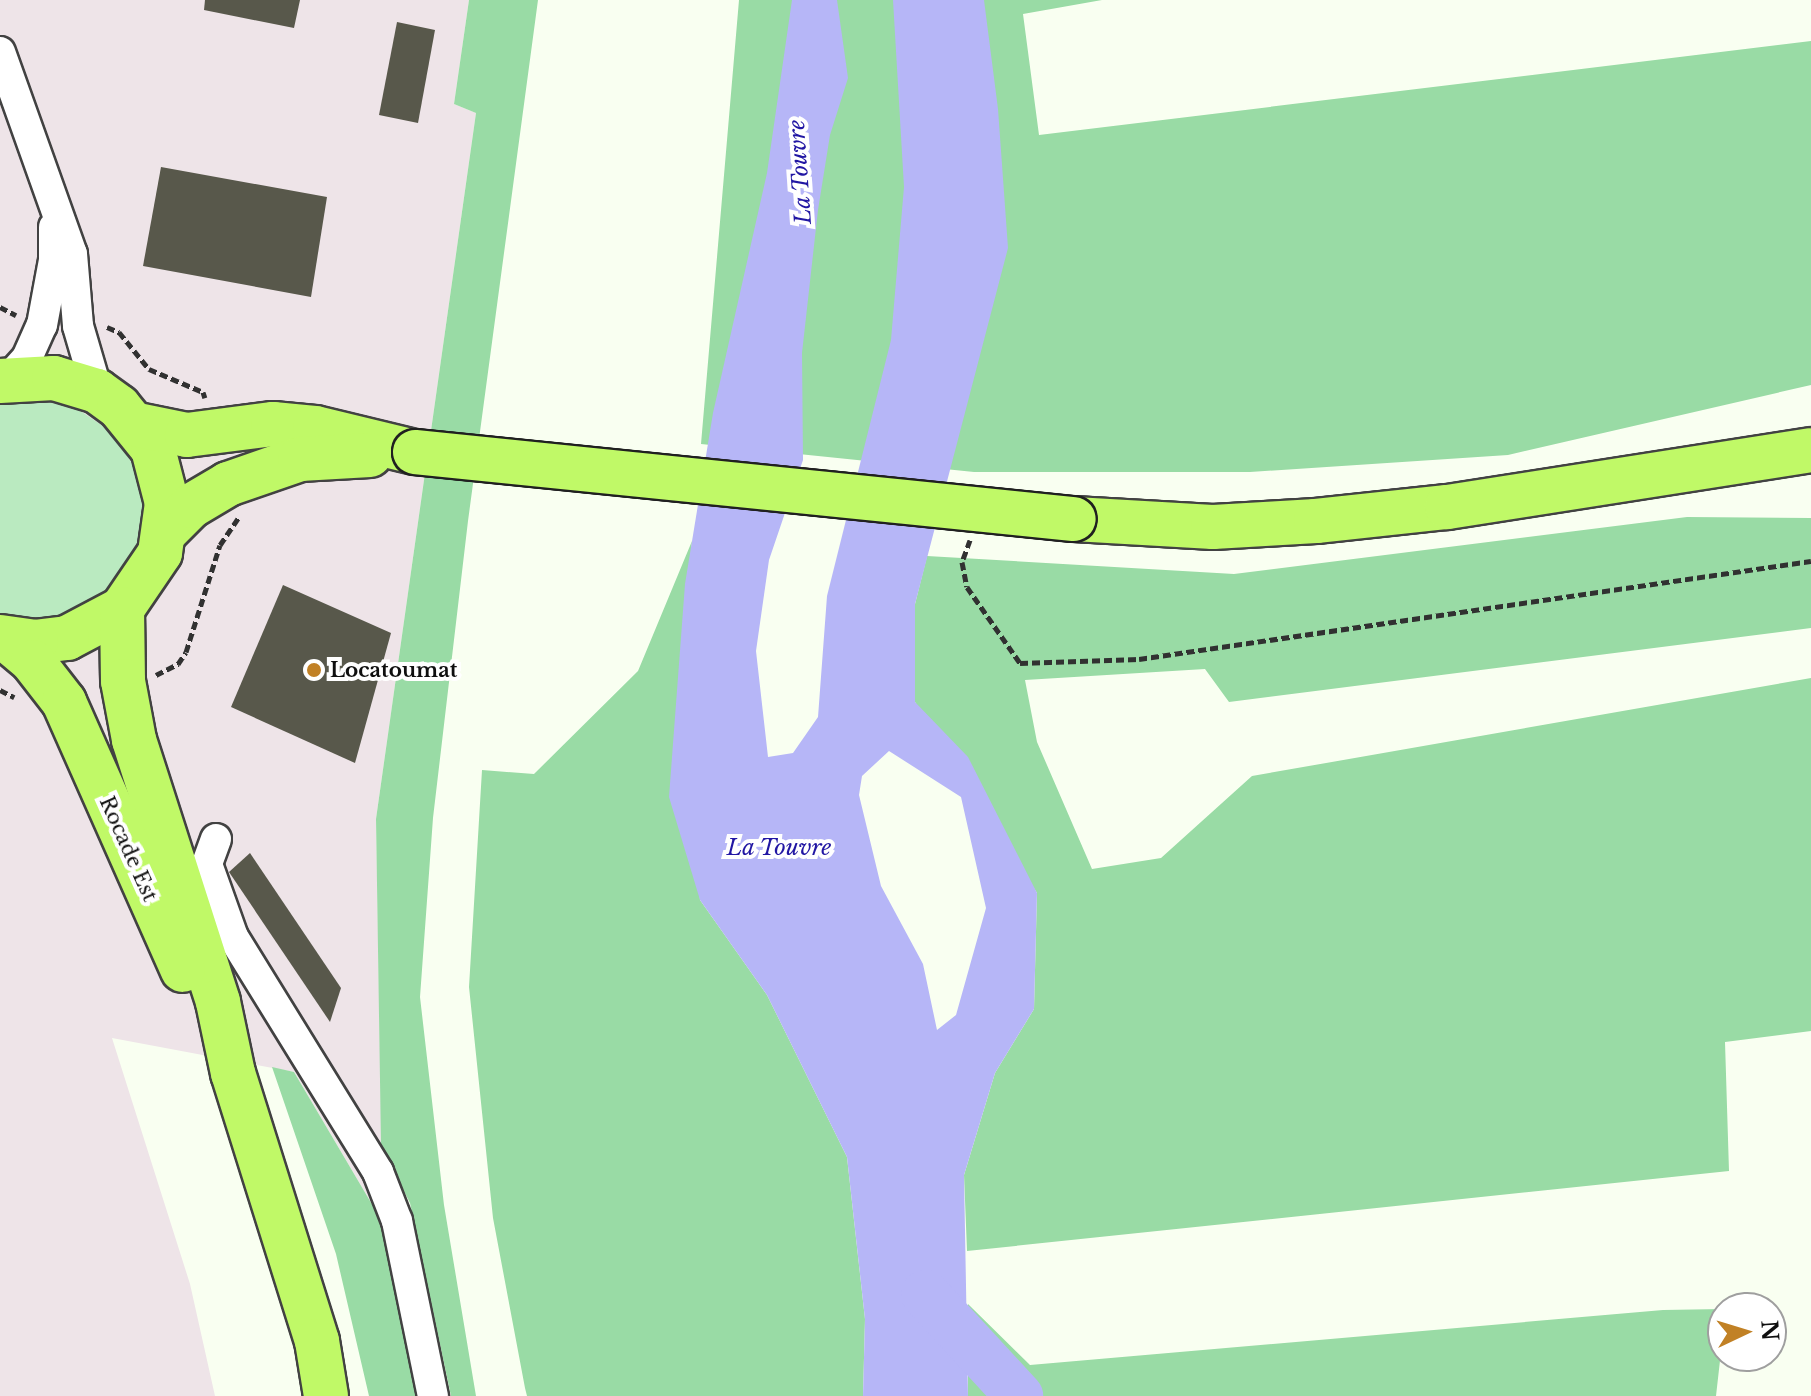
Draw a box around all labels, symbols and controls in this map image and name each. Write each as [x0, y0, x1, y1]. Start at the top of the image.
water label: La Touvre [783, 118, 817, 226]
place label: Locatoumat [330, 658, 457, 682]
marker: Locatoumat [305, 661, 323, 679]
street label: Rocade Est [94, 793, 162, 905]
water label: La Touvre [726, 835, 832, 861]
north arrow [1707, 1292, 1787, 1372]
text: N [1755, 1319, 1784, 1342]

